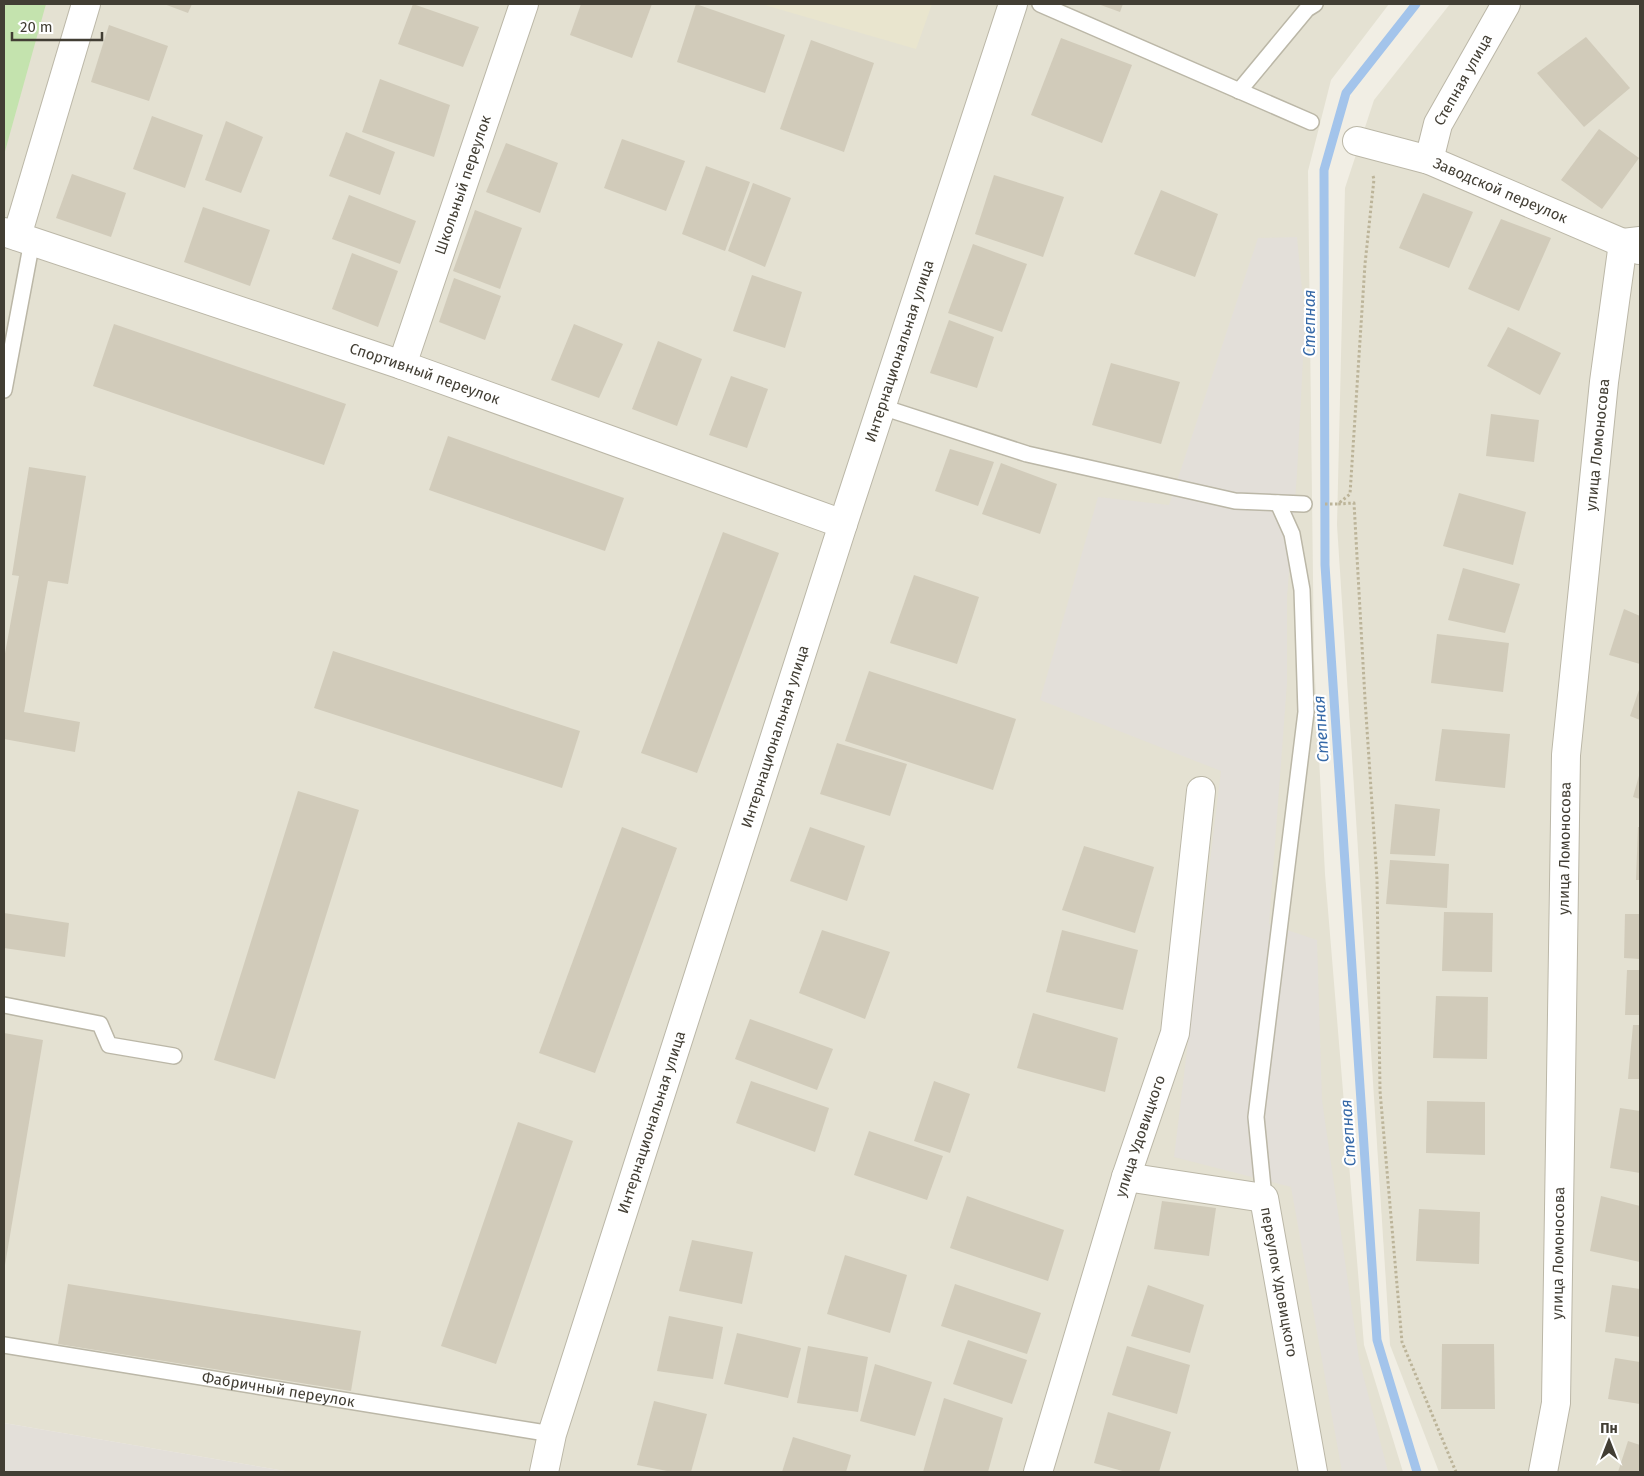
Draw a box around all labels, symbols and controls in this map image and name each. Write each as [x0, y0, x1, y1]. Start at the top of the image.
scale bar [12, 10, 102, 42]
text: 20 m [20, 18, 53, 36]
street label: Степная улица [1430, 31, 1496, 129]
street label: Школьный переулок [431, 113, 495, 257]
street label: Заводской переулок [1430, 154, 1570, 227]
street label: Интернациональная улица [861, 258, 938, 445]
water label: Степная [1300, 289, 1319, 357]
street label: Спортивный переулок [347, 339, 503, 409]
street label: улица Ломоносова [1582, 378, 1613, 512]
street label: Интернациональная улица [737, 643, 813, 830]
water label: Степная [1309, 695, 1333, 763]
street label: улица Ломоносова [1555, 782, 1575, 915]
street label: Интернациональная улица [614, 1029, 689, 1216]
street label: улица Удовицкого [1111, 1073, 1169, 1199]
water label: Степная [1336, 1099, 1360, 1167]
street label: улица Ломоносова [1548, 1187, 1568, 1320]
street label: переулок Удовицкого [1257, 1205, 1301, 1359]
street label: Фабричный переулок [201, 1368, 356, 1411]
north arrow [1584, 1416, 1634, 1466]
text: Пн [1600, 1420, 1618, 1437]

